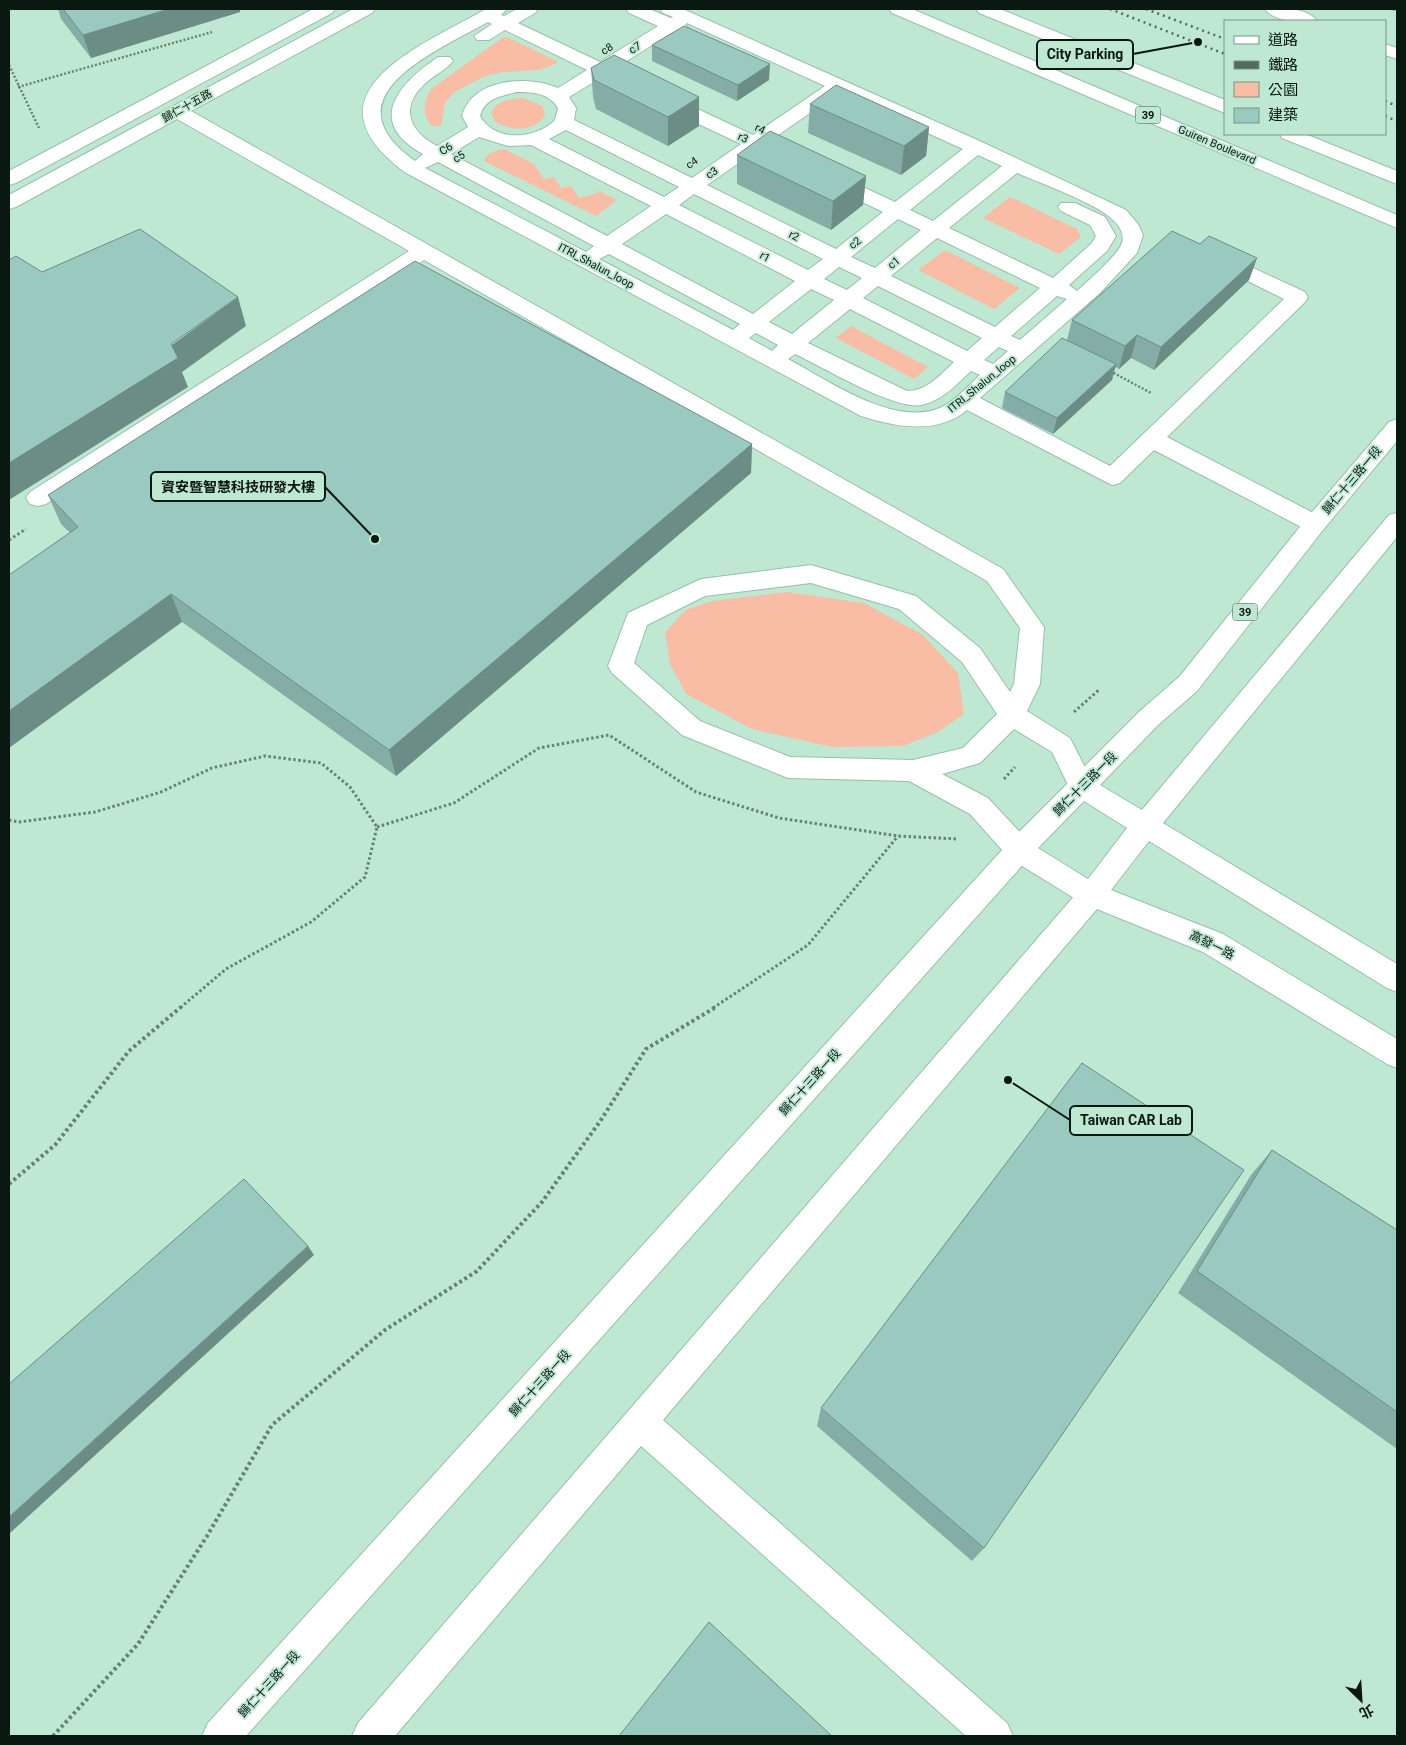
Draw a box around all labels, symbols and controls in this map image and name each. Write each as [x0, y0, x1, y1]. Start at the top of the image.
legend [1224, 20, 1386, 135]
text: 道路 [1268, 31, 1298, 49]
street label: c7 [626, 39, 644, 57]
street label: c8 [598, 40, 616, 58]
callout: City Parking [1037, 40, 1133, 69]
text: City Parking [1047, 46, 1123, 62]
text: 鐵路 [1268, 56, 1298, 74]
text: 公園 [1268, 81, 1298, 99]
street label: 歸仁十五路 [160, 87, 214, 125]
road number: 39 [1136, 106, 1160, 124]
text: 建築 [1268, 106, 1298, 124]
street label: r4 [753, 121, 767, 137]
street label: Guiren Boulevard [1176, 123, 1258, 167]
street label: r3 [736, 130, 750, 146]
street label: C6 [437, 140, 455, 158]
street label: c5 [451, 148, 467, 166]
street label: c4 [683, 154, 701, 172]
street label: c3 [703, 164, 721, 182]
street label: r2 [787, 228, 801, 244]
street label: c2 [846, 234, 864, 252]
street label: ITRI_Shalun_loop [556, 241, 636, 291]
street label: r1 [758, 249, 772, 265]
street label: c1 [885, 254, 903, 272]
street label: ITRI_Shalun_loop [945, 353, 1019, 415]
street label: 歸仁十三路一段 [1320, 443, 1384, 517]
callout: 資安暨智慧科技研發大樓 [151, 472, 325, 501]
text: 資安暨智慧科技研發大樓 [161, 479, 315, 495]
road number: 39 [1232, 604, 1258, 620]
street label: 歸仁十三路一段 [1050, 749, 1120, 819]
street label: 高發一路 [1187, 928, 1237, 962]
street label: 歸仁十三路一段 [777, 1046, 843, 1118]
callout: Taiwan CAR Lab [1070, 1106, 1192, 1135]
text: Taiwan CAR Lab [1080, 1112, 1182, 1128]
street label: 歸仁十三路一段 [507, 1347, 573, 1419]
street label: 歸仁十三路一段 [236, 1648, 302, 1720]
north arrow [1336, 1675, 1386, 1725]
text: 北 [1357, 1702, 1376, 1722]

